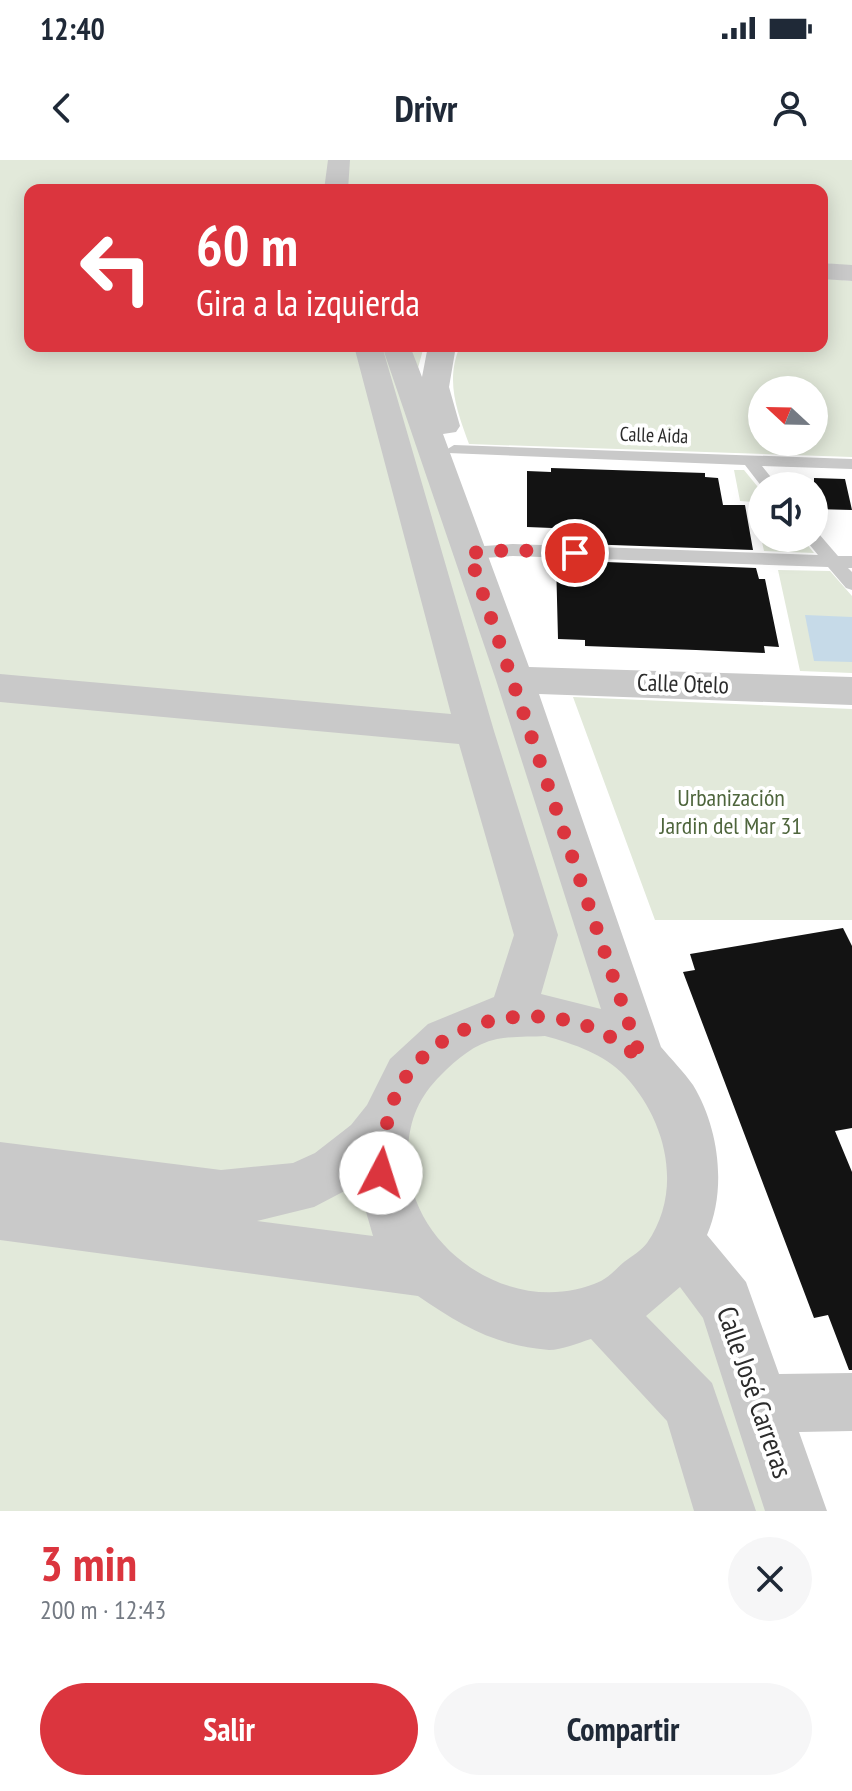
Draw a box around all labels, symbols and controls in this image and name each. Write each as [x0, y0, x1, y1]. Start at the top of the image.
text: 12:40 [40, 9, 105, 48]
text: Drivr [395, 85, 457, 132]
icon: back [40, 86, 84, 130]
icon: person [768, 86, 812, 130]
text: 60 m [196, 209, 298, 281]
icon: left [64, 216, 168, 320]
text: Gira a la izquierda [196, 279, 420, 326]
north arrow [748, 376, 828, 456]
map controls [748, 376, 828, 552]
street label: Calle Aida [619, 421, 689, 449]
button: sound [748, 472, 828, 552]
pin [541, 519, 609, 587]
icon: arrive [553, 531, 597, 575]
street label: Calle Otelo [637, 666, 729, 701]
park label: Urbanización Jardin del Mar 31 [659, 782, 802, 841]
position arrow [339, 1131, 423, 1215]
street label: Calle José Carreras [709, 1301, 802, 1482]
text: 3 min [40, 1532, 137, 1594]
button: close [728, 1537, 812, 1621]
text: 200 m · 12:43 [40, 1593, 166, 1626]
button: Salir [40, 1683, 418, 1775]
button: Compartir [434, 1683, 812, 1775]

